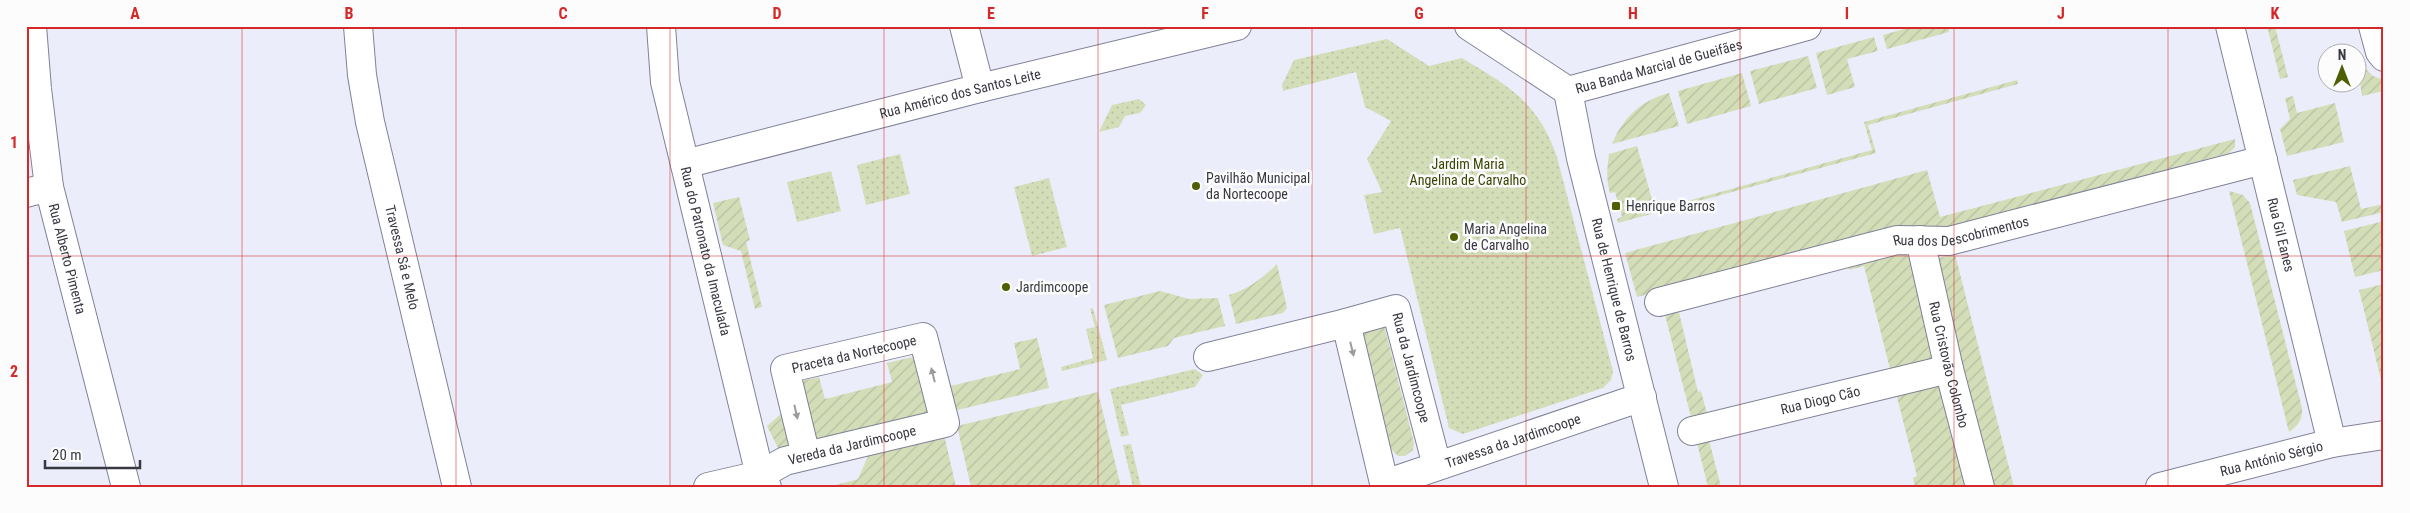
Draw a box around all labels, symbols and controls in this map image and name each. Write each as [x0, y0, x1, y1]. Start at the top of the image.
text: A [130, 4, 140, 23]
text: B [345, 4, 354, 23]
text: C [558, 4, 568, 23]
text: D [772, 4, 782, 23]
text: E [987, 4, 995, 23]
text: F [1201, 4, 1209, 23]
text: G [1414, 4, 1424, 23]
text: H [1628, 4, 1638, 23]
text: I [1845, 4, 1849, 23]
text: J [2057, 4, 2065, 23]
text: K [2271, 4, 2280, 23]
street label: Rua Banda Marcial de Gueifães [1574, 36, 1744, 97]
north arrow [2318, 42, 2368, 92]
text: N [2338, 47, 2346, 63]
street label: Rua Américo dos Santos Leite [878, 66, 1043, 122]
text: 1 [10, 133, 18, 152]
park label: Jardim Maria Angelina de Carvalho [1410, 156, 1526, 188]
street label: Rua do Patronato da Imaculada [678, 165, 734, 337]
place label: Pavilhão Municipal da Nortecoope [1206, 170, 1310, 202]
marker: Pavilhão Municipal da Nortecoope [1190, 180, 1202, 192]
street label: Rua Gil Eanes [2264, 196, 2298, 273]
place label: Henrique Barros [1626, 198, 1715, 214]
marker: Henrique Barros [1610, 200, 1622, 212]
street label: Rua Alberto Pimenta [46, 202, 89, 316]
street label: Travessa Sá e Melo [382, 203, 422, 311]
street label: Rua dos Descobrimentos [1891, 213, 2030, 249]
street label: Rua de Henrique de Barros [1588, 216, 1640, 363]
place label: Maria Angelina de Carvalho [1464, 221, 1547, 253]
marker: Maria Angelina de Carvalho [1448, 231, 1460, 243]
place label: Jardimcoope [1016, 279, 1089, 295]
marker: Jardimcoope [1000, 281, 1012, 293]
street label: Rua Cristovão Colombo [1926, 300, 1972, 430]
street label: Rua da Jardimcoope [1389, 311, 1433, 425]
street label: Praceta da Nortecoope [790, 332, 918, 376]
one-way arrow [1348, 342, 1356, 357]
text: 2 [10, 362, 18, 381]
one-way arrow [928, 368, 936, 383]
street label: Rua Diogo Cão [1779, 383, 1862, 417]
one-way arrow [792, 405, 800, 420]
street label: Travessa da Jardimcoope [1443, 410, 1583, 471]
street label: Vereda da Jardimcoope [786, 422, 918, 468]
scale bar [45, 438, 140, 470]
street label: Rua António Sérgio [2218, 438, 2324, 479]
text: 20 m [52, 446, 82, 464]

